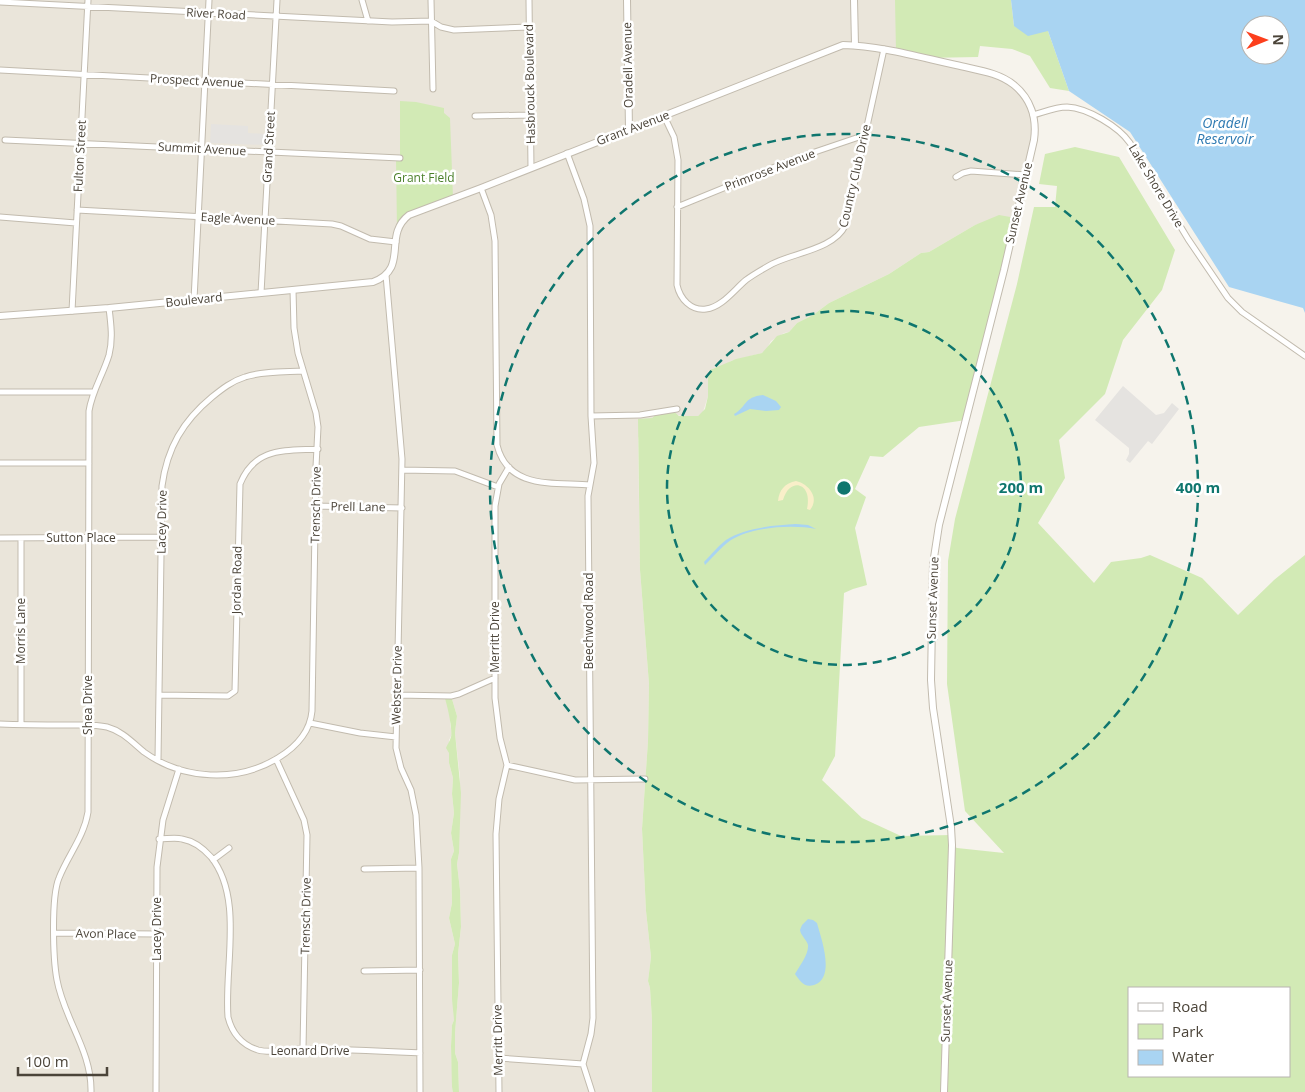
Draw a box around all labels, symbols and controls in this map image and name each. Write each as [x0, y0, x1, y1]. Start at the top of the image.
street label: River Road [186, 3, 246, 24]
north arrow [1240, 15, 1290, 65]
street label: Oradell Avenue [618, 22, 637, 108]
street label: Hasbrouck Boulevard [520, 24, 539, 144]
text: N [1269, 34, 1288, 46]
street label: Prospect Avenue [150, 70, 245, 91]
street label: Grant Avenue [594, 106, 672, 149]
street label: Grand Street [258, 111, 279, 183]
water label: Oradell Reservoir [1197, 113, 1254, 148]
street label: Fulton Street [69, 120, 90, 192]
street label: Country Club Drive [834, 122, 875, 229]
street label: Summit Avenue [157, 138, 247, 159]
street label: Lake Shore Drive [1125, 141, 1188, 231]
street label: Primrose Avenue [722, 144, 818, 195]
street label: Sunset Avenue [1001, 160, 1036, 245]
park label: Grant Field [393, 169, 455, 186]
street label: Eagle Avenue [200, 208, 276, 229]
street label: Boulevard [165, 288, 223, 311]
street label: Trensch Drive [306, 466, 325, 544]
text: 200 m [999, 477, 1043, 497]
text: 400 m [1176, 477, 1220, 497]
centre of rings [835, 479, 853, 497]
street label: Lacey Drive [152, 490, 171, 554]
street label: Prell Lane [330, 498, 386, 515]
street label: Sutton Place [46, 529, 116, 546]
street label: Jordan Road [227, 546, 246, 615]
street label: Sunset Avenue [923, 556, 942, 640]
street label: Beechwood Road [580, 572, 597, 670]
street label: Morris Lane [12, 597, 29, 664]
street label: Merritt Drive [486, 601, 503, 673]
street label: Webster Drive [387, 645, 406, 725]
street label: Shea Drive [79, 675, 96, 735]
street label: Trensch Drive [296, 877, 315, 955]
street label: Lacey Drive [148, 897, 165, 961]
street label: Avon Place [76, 924, 137, 943]
street label: Sunset Avenue [937, 959, 956, 1043]
legend [1128, 987, 1290, 1077]
text: Road [1172, 996, 1208, 1016]
street label: Merritt Drive [488, 1004, 507, 1076]
text: Park [1172, 1021, 1203, 1041]
street label: Leonard Drive [271, 1042, 350, 1059]
scale bar [18, 1044, 106, 1076]
text: Water [1172, 1046, 1214, 1066]
text: 100 m [25, 1051, 69, 1071]

